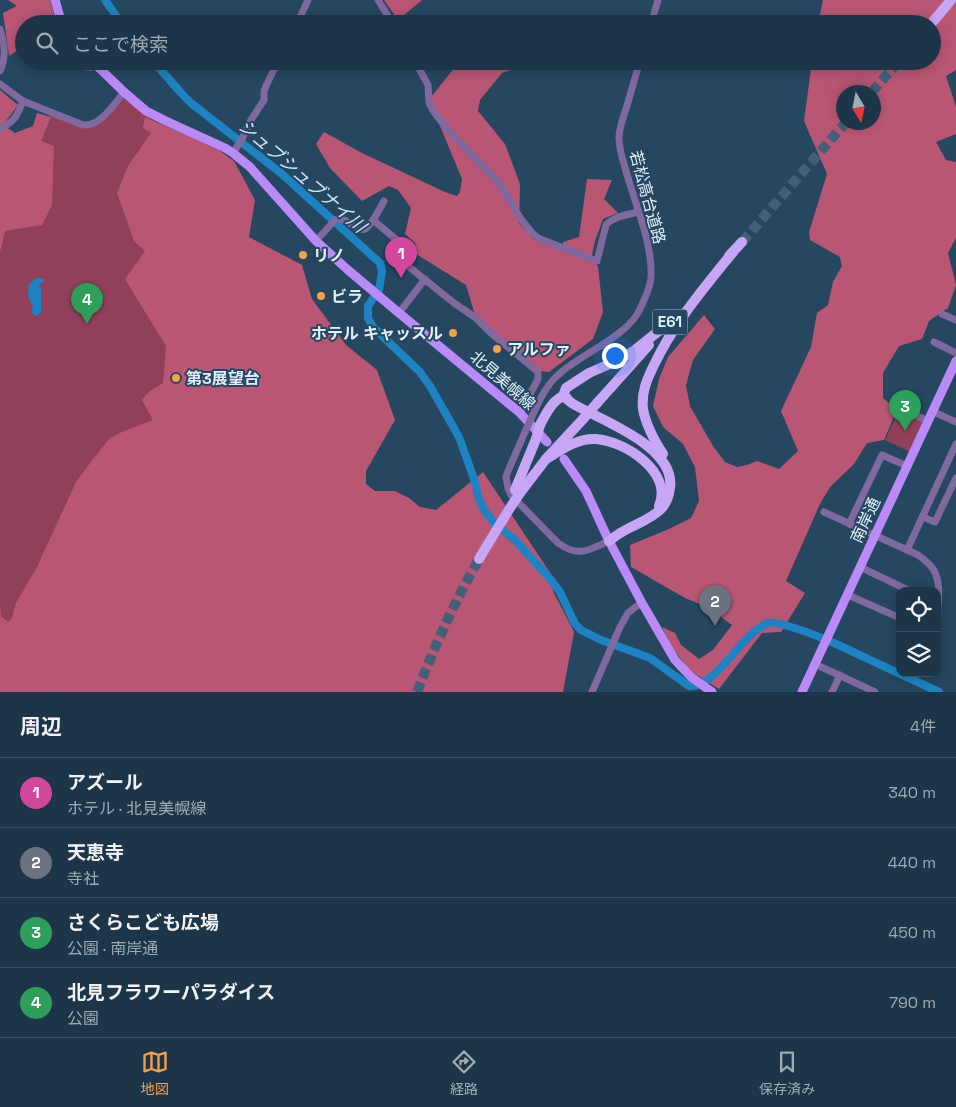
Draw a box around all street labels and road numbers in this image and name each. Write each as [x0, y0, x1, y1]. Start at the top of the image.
street label: 若松高台道路 [625, 148, 670, 246]
road number: E61 [652, 310, 688, 334]
street label: 北見美幌線 [466, 346, 540, 415]
street label: 南岸通 [846, 494, 885, 546]

